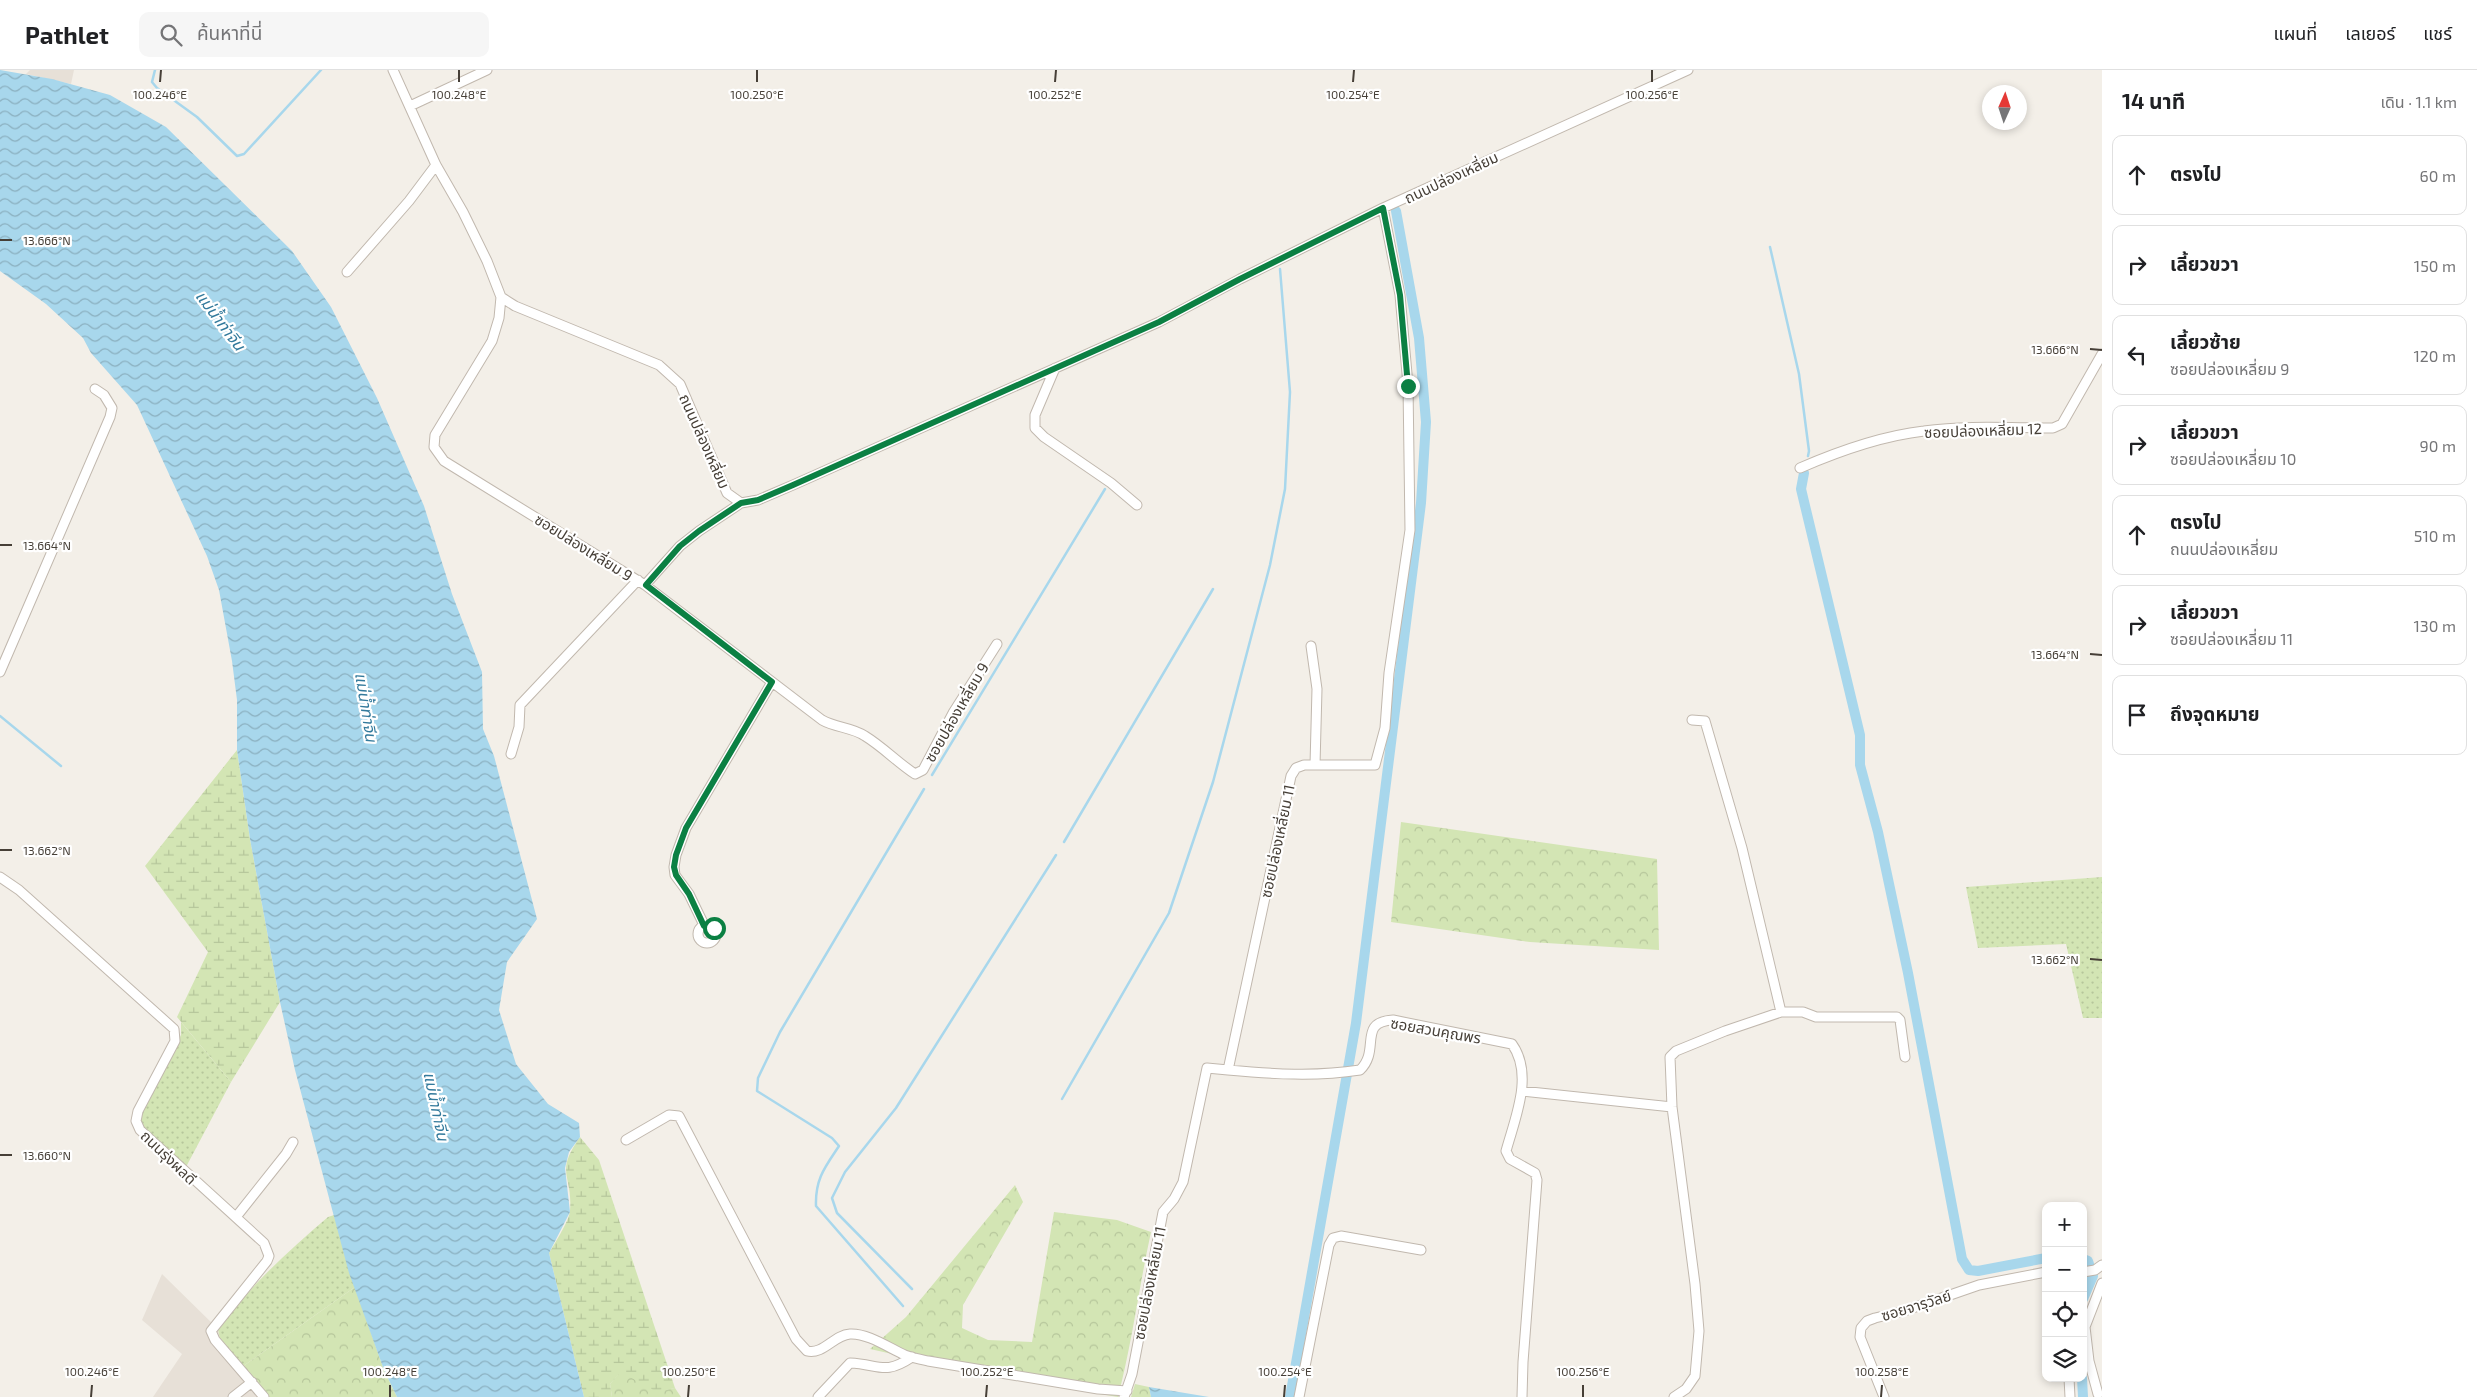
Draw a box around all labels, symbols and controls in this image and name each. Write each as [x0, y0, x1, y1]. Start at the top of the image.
search box [139, 12, 489, 57]
text: Pathlet [25, 20, 109, 49]
icon: search [157, 21, 185, 49]
text: ค้นหาที่นี่ [197, 21, 262, 44]
text: แผนที่ [2273, 22, 2317, 44]
text: เลเยอร์ [2345, 22, 2395, 44]
text: แชร์ [2423, 22, 2452, 44]
north arrow [1982, 85, 2027, 130]
text: 100.246°E [133, 87, 187, 101]
text: 100.248°E [432, 87, 487, 101]
text: 100.250°E [730, 87, 784, 101]
text: 100.252°E [1029, 87, 1082, 101]
text: 100.254°E [1326, 87, 1380, 101]
text: 100.256°E [1625, 87, 1679, 101]
text: 14 นาที [2122, 88, 2185, 113]
text: เดิน · 1.1 km [2380, 92, 2457, 111]
street label: ถนนปล่องเหลี่ยม [1401, 146, 1501, 207]
icon: ahead [2123, 161, 2151, 189]
text: ตรงไป [2170, 162, 2222, 185]
text: 60 m [2420, 166, 2456, 185]
text: 13.666°N [23, 233, 71, 247]
icon: right [2123, 251, 2151, 279]
text: เลี้ยวขวา [2170, 252, 2239, 275]
text: 150 m [2414, 256, 2456, 275]
water label: แม่น้ำท่าจีน [192, 286, 251, 355]
text: เลี้ยวซ้าย [2170, 330, 2241, 353]
icon: left [2123, 341, 2151, 369]
text: 13.666°N [2031, 342, 2079, 356]
text: 120 m [2413, 346, 2456, 365]
text: ซอยปล่องเหลี่ยม 9 [2170, 359, 2289, 378]
route end [1397, 375, 1420, 398]
street label: ถนนปล่องเหลี่ยม [676, 390, 735, 491]
street label: ซอยปล่องเหลี่ยม 12 [1924, 418, 2042, 441]
text: เลี้ยวขวา [2170, 420, 2239, 443]
icon: right [2123, 431, 2151, 459]
text: 90 m [2420, 436, 2456, 455]
text: ซอยปล่องเหลี่ยม 10 [2170, 449, 2296, 468]
street label: ซอยปล่องเหลี่ยม 9 [532, 509, 637, 584]
text: ตรงไป [2170, 510, 2222, 533]
icon: ahead [2123, 521, 2151, 549]
text: 510 m [2414, 526, 2456, 545]
text: 13.664°N [23, 538, 71, 552]
text: ถนนปล่องเหลี่ยม [2170, 539, 2278, 558]
text: เลี้ยวขวา [2170, 600, 2239, 623]
icon: right [2123, 611, 2151, 639]
text: 130 m [2414, 616, 2456, 635]
text: ซอยปล่องเหลี่ยม 11 [2170, 629, 2293, 648]
text: 13.664°N [2031, 647, 2079, 661]
street label: ซอยปล่องเหลี่ยม 9 [919, 658, 992, 765]
water label: แม่น้ำท่าจีน [352, 671, 383, 744]
icon: arrive [2123, 701, 2151, 729]
text: ถึงจุดหมาย [2170, 702, 2260, 725]
street label: ซอยปล่องเหลี่ยม 11 [1255, 782, 1298, 899]
text: 13.662°N [23, 843, 71, 857]
route start [703, 917, 726, 940]
text: 13.662°N [2031, 952, 2079, 966]
street label: ซอยสวนคุณพร [1389, 1013, 1483, 1048]
water label: แม่น้ำท่าจีน [420, 1070, 455, 1143]
street label: ถนนรุ่งผลดี [137, 1126, 201, 1189]
text: 13.660°N [23, 1148, 71, 1162]
map controls [2042, 1202, 2087, 1382]
button: + [2042, 1202, 2087, 1247]
street label: ซอยปล่องเหลี่ยม 11 [1128, 1224, 1169, 1341]
button: − [2042, 1247, 2087, 1292]
street label: ซอยจารุวัลย์ [1879, 1286, 1954, 1325]
button: locate [2042, 1292, 2087, 1337]
button: layers [2042, 1337, 2087, 1382]
text: 100.246°E [65, 1364, 119, 1378]
text: 100.248°E [363, 1364, 418, 1378]
text: 100.250°E [662, 1364, 716, 1378]
text: 100.252°E [961, 1364, 1014, 1378]
text: 100.254°E [1258, 1364, 1312, 1378]
text: 100.256°E [1556, 1364, 1610, 1378]
text: 100.258°E [1855, 1364, 1909, 1378]

